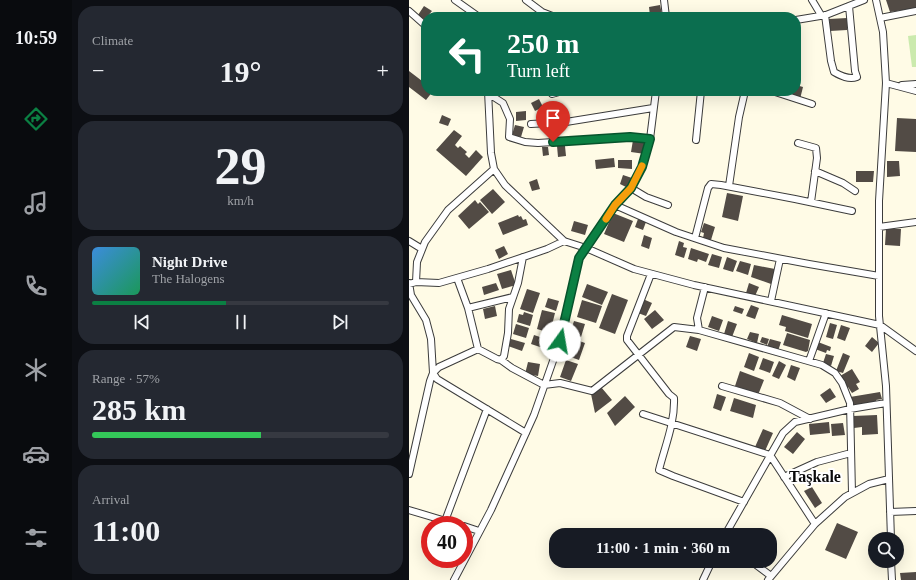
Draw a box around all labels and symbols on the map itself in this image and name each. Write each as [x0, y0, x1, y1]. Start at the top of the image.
pin [536, 101, 570, 142]
position arrow [539, 320, 581, 362]
district label: Taşkale [789, 468, 841, 486]
speed limit sign: 40 [421, 516, 473, 568]

